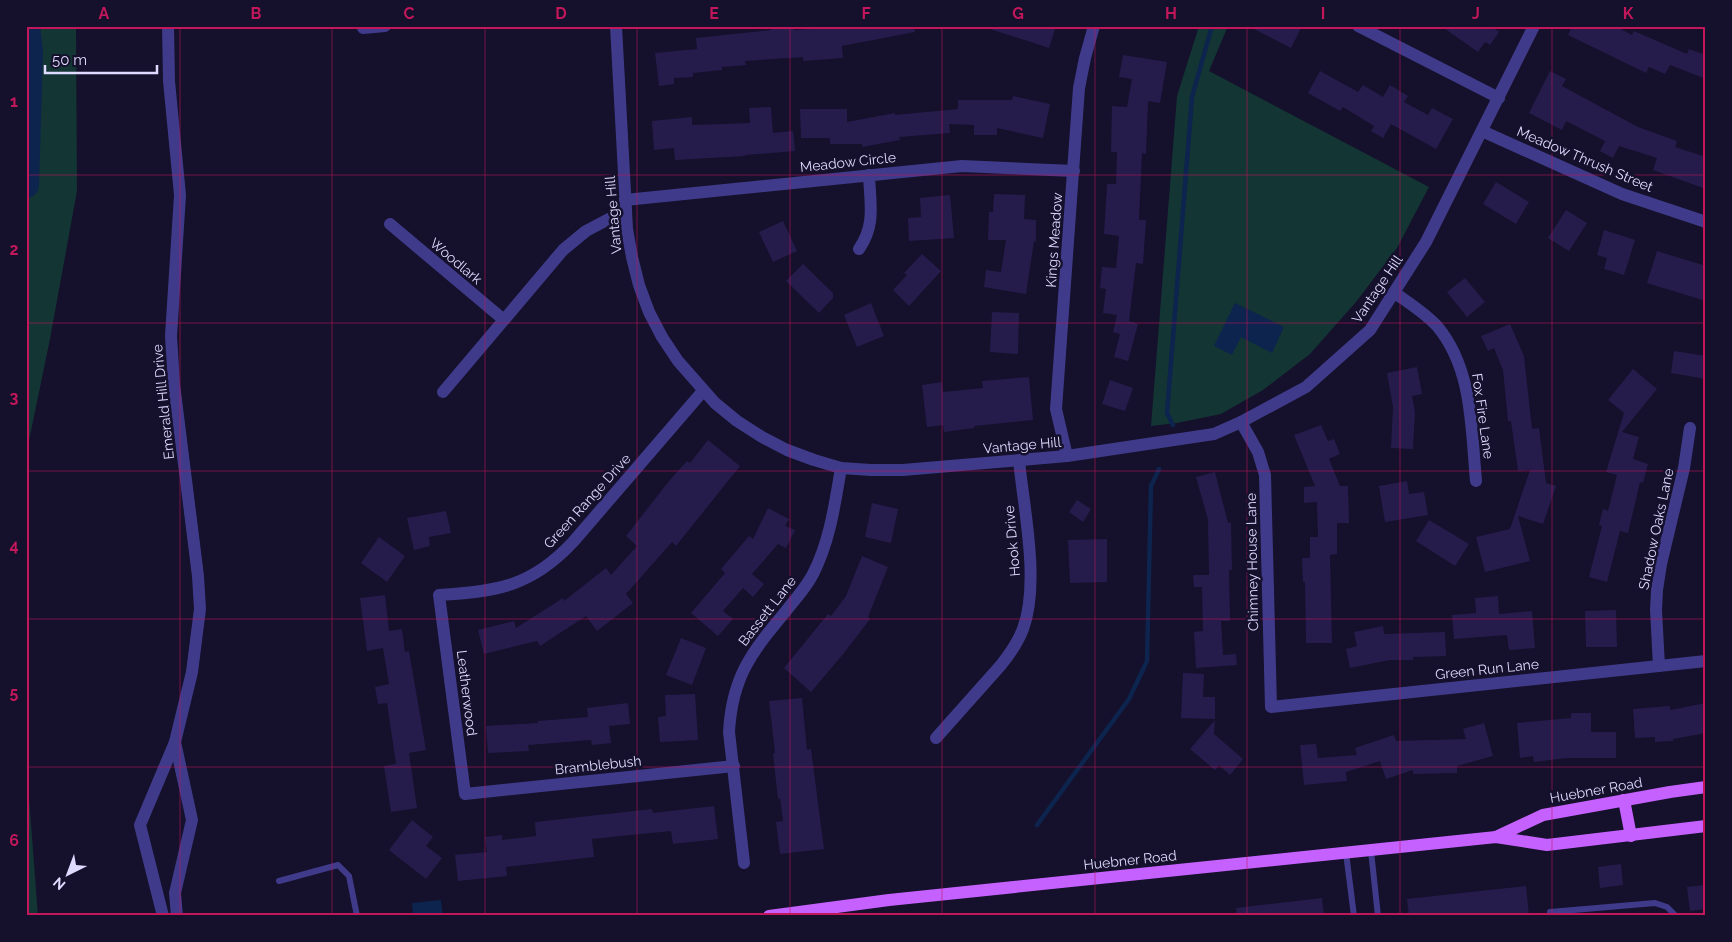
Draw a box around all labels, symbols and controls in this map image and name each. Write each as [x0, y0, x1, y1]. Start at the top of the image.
text: A [99, 4, 110, 23]
text: B [251, 4, 262, 23]
text: C [404, 4, 415, 23]
text: D [555, 4, 567, 23]
text: E [709, 4, 719, 23]
text: F [861, 4, 871, 23]
text: G [1012, 4, 1024, 23]
text: H [1165, 4, 1177, 23]
text: I [1321, 4, 1325, 23]
text: J [1472, 4, 1480, 23]
text: K [1623, 4, 1634, 23]
scale bar [45, 42, 158, 74]
text: 50 m [52, 51, 87, 69]
text: 1 [10, 92, 18, 111]
street label: Meadow Thrush Street [1515, 123, 1656, 195]
street label: Meadow Circle [799, 149, 897, 175]
street label: Vantage Hill [602, 175, 624, 255]
street label: Kings Meadow [1043, 191, 1065, 288]
street label: Woodlark [427, 235, 486, 288]
text: 2 [9, 240, 19, 259]
street label: Vantage Hill [1348, 252, 1406, 326]
street label: Emerald Hill Drive [149, 344, 177, 460]
street label: Fox Fire Lane [1469, 372, 1497, 460]
text: 3 [10, 388, 19, 407]
street label: Vantage Hill [982, 434, 1062, 456]
street label: Green Range Drive [540, 450, 634, 552]
street label: Shadow Oaks Lane [1635, 467, 1677, 591]
street label: Chimney House Lane [1243, 493, 1261, 631]
street label: Hook Drive [1001, 505, 1023, 577]
text: 4 [9, 536, 19, 555]
street label: Bassett Lane [735, 573, 799, 649]
street label: Leatherwood [454, 649, 480, 737]
street label: Green Run Lane [1434, 656, 1540, 682]
text: 5 [10, 683, 19, 702]
street label: Bramblebush [554, 752, 642, 778]
street label: Huebner Road [1549, 774, 1643, 806]
text: 6 [9, 831, 19, 850]
street label: Huebner Road [1083, 847, 1177, 873]
north arrow [42, 850, 92, 900]
text: N [50, 874, 69, 893]

